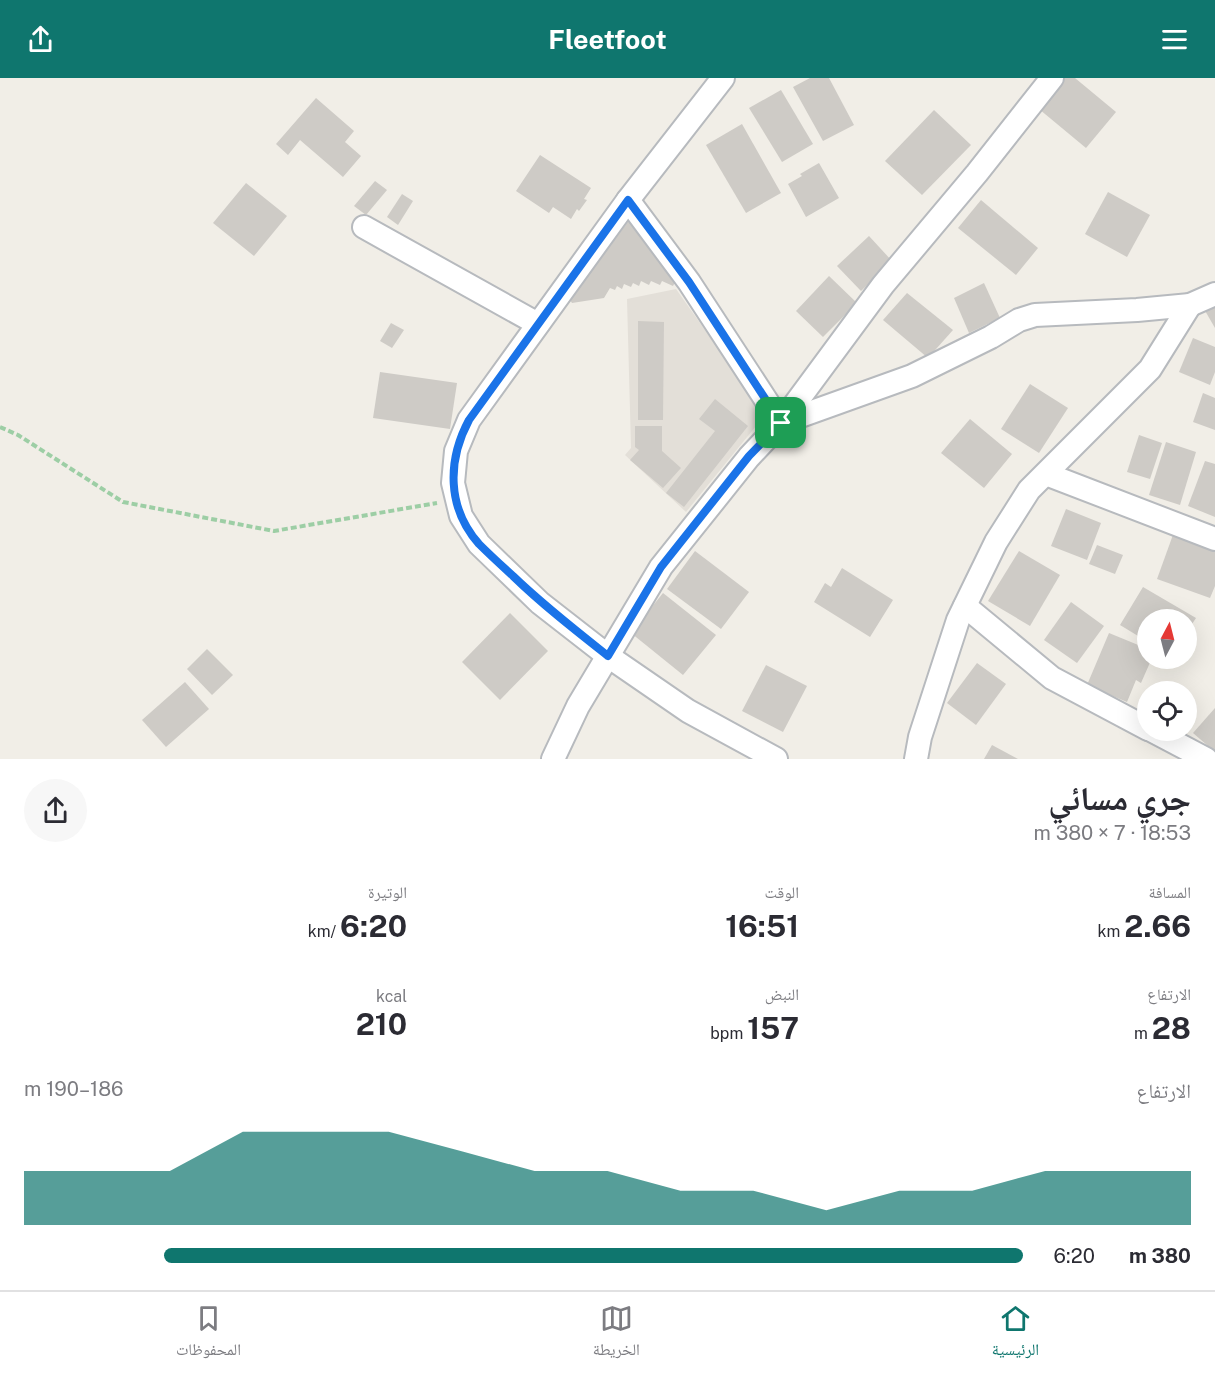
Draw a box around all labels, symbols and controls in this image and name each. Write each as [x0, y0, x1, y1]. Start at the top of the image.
icon: share [24, 23, 57, 56]
text: Fleetfoot [548, 23, 667, 55]
icon: menu [1158, 23, 1191, 56]
pin [755, 397, 806, 448]
icon: arrive [764, 406, 797, 439]
north arrow [1137, 609, 1197, 669]
map controls [1137, 609, 1197, 741]
button: locate [1137, 681, 1197, 741]
button: share [24, 779, 87, 842]
text: جري مسائي [1048, 779, 1191, 817]
text: 18:53 · 7 × 380 m [1034, 821, 1191, 845]
text: الوتيرة [368, 883, 407, 902]
text: الوقت [765, 883, 799, 902]
text: المسافة [1149, 883, 1191, 902]
text: 6:20 [340, 908, 407, 944]
text: 16:51 [725, 908, 799, 944]
text: 2.66 [1124, 908, 1191, 944]
text: /km [308, 922, 340, 941]
text: km [1098, 922, 1124, 941]
text: النبض [765, 985, 799, 1004]
text: الارتفاع [1147, 985, 1191, 1004]
text: kcal [376, 987, 407, 1006]
text: 210 [356, 1006, 407, 1042]
text: 157 [747, 1010, 799, 1046]
text: 28 [1152, 1010, 1191, 1046]
text: bpm [710, 1024, 747, 1043]
text: m [1134, 1024, 1152, 1043]
text: 186–190 m [24, 1077, 123, 1101]
text: الارتفاع [1136, 1079, 1191, 1103]
text: 6:20 [1053, 1244, 1095, 1268]
text: 380 m [1129, 1244, 1191, 1268]
tab: المحفوظات [176, 1302, 241, 1365]
tab: الخريطة [593, 1302, 640, 1365]
tab: الرئيسية [992, 1302, 1039, 1365]

